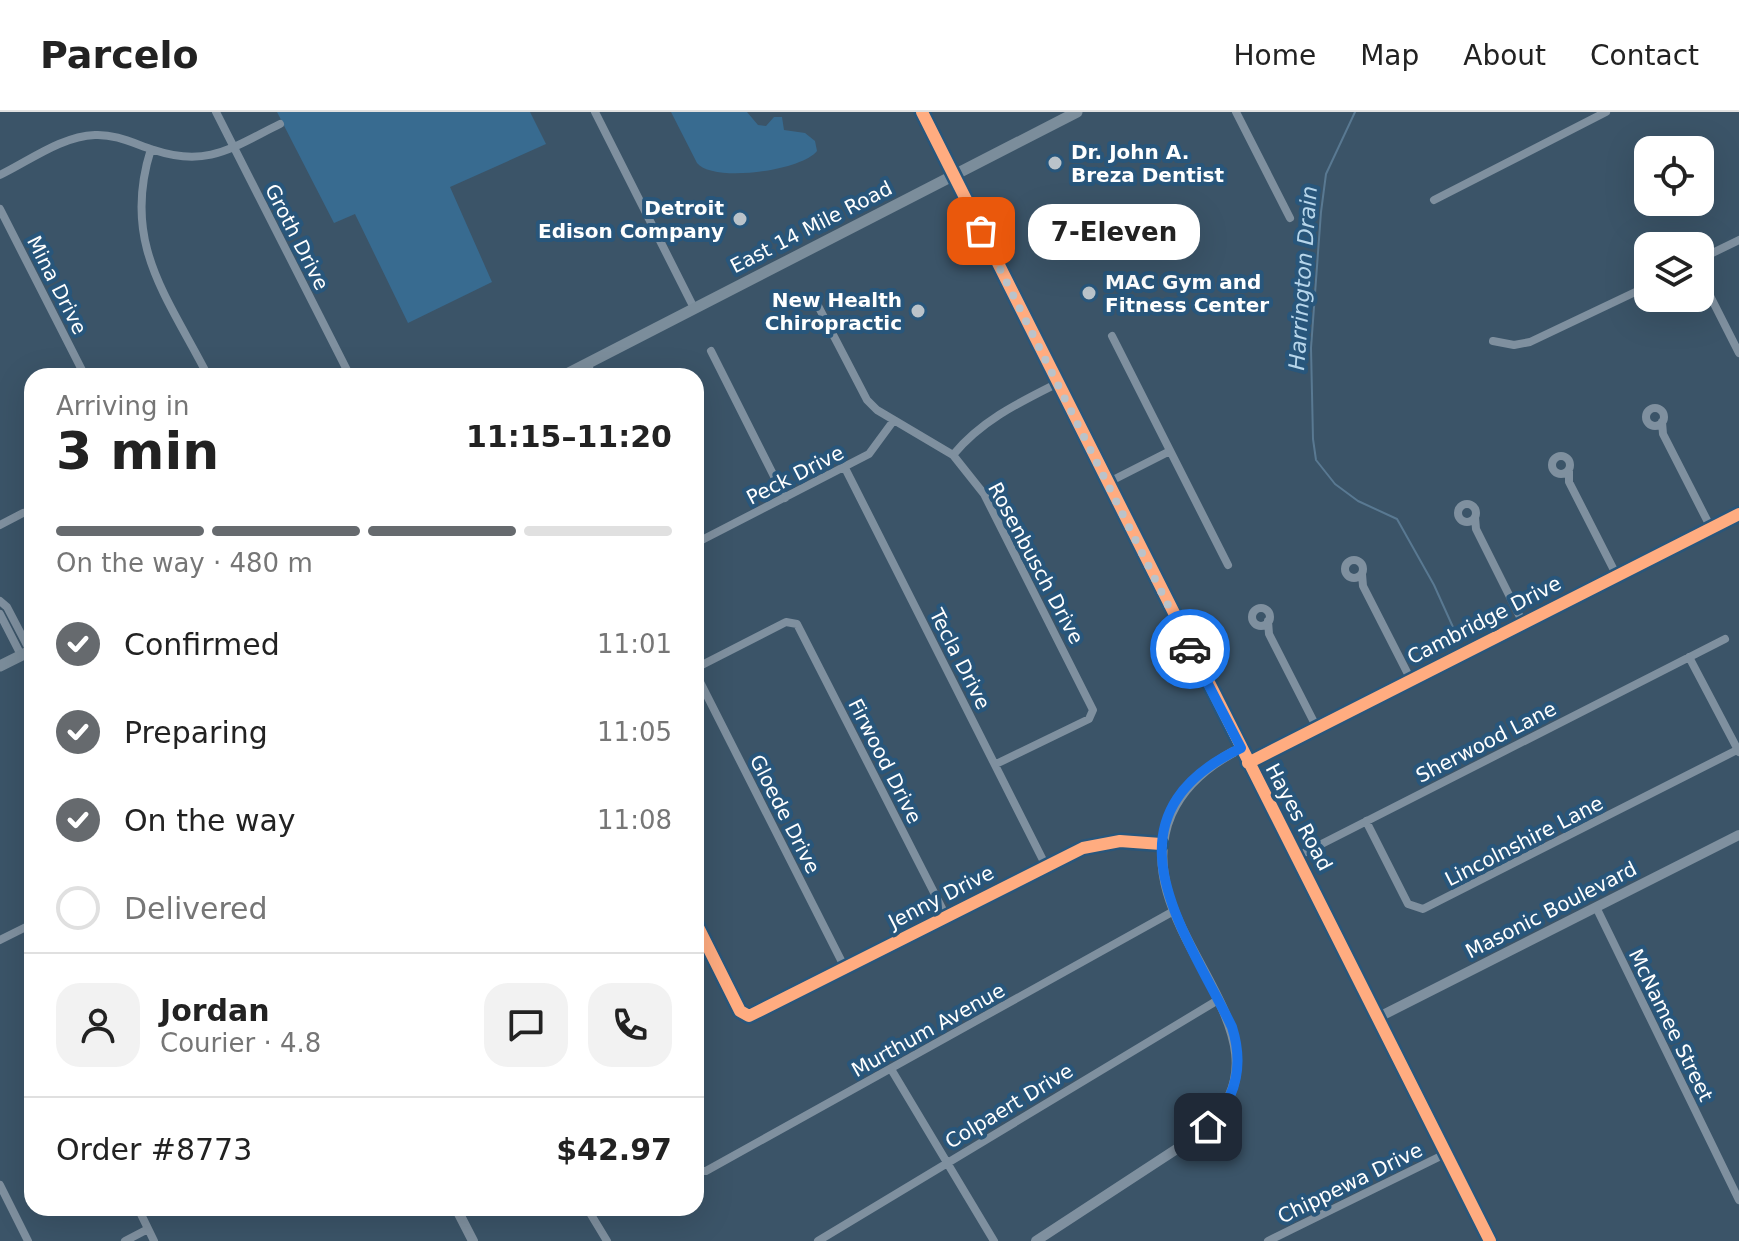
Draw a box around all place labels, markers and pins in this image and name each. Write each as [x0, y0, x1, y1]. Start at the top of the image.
place label: Dr. John A. Breza Dentist [1071, 140, 1224, 187]
marker: Dr. John A. Breza Dentist [1046, 154, 1064, 172]
place label: Detroit Edison Company [538, 196, 724, 243]
pin [947, 197, 1015, 265]
callout: 7-Eleven [1029, 203, 1201, 259]
marker: Detroit Edison Company [731, 210, 749, 228]
place label: MAC Gym and Fitness Center [1105, 270, 1269, 317]
marker: MAC Gym and Fitness Center [1080, 284, 1098, 302]
place label: New Health Chiropractic [765, 288, 902, 335]
marker: New Health Chiropractic [909, 302, 927, 320]
pin [1174, 1093, 1242, 1161]

